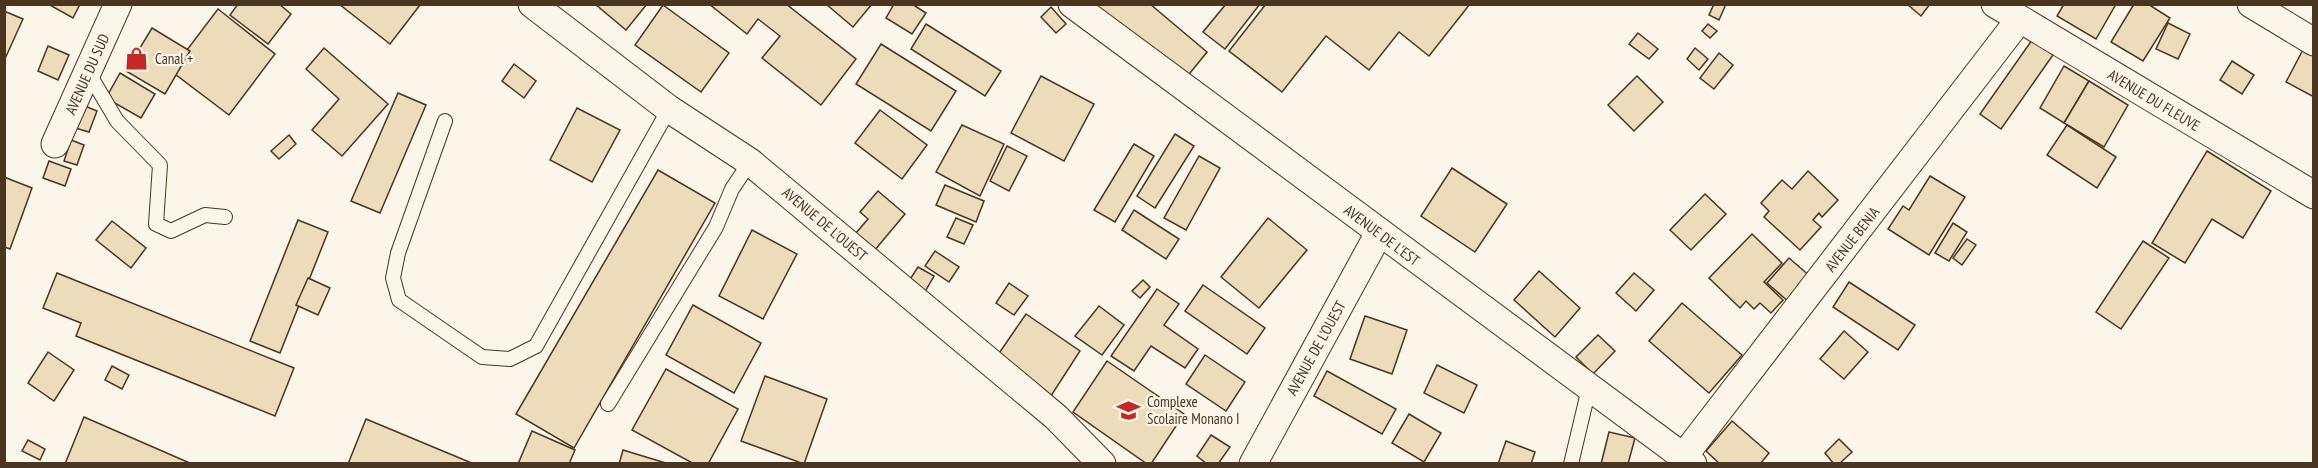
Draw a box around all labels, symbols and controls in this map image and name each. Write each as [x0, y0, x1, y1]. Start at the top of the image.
street label: AVENUE DU SUD [61, 31, 113, 117]
shop icon: Canal + [124, 45, 150, 71]
place label: Canal + [155, 49, 193, 68]
street label: AVENUE DU FLEUVE [2104, 65, 2204, 135]
street label: AVENUE DE L'OUEST [779, 183, 872, 265]
street label: AVENUE DE L'EST [1340, 200, 1424, 270]
street label: AVENUE BENIA [1821, 202, 1884, 275]
street label: AVENUE DE L'OUEST [1282, 297, 1350, 399]
place label: Complexe Scolaire Monano I [1147, 392, 1240, 428]
school or university icon: Complexe Scolaire Monano I [1116, 397, 1142, 423]

